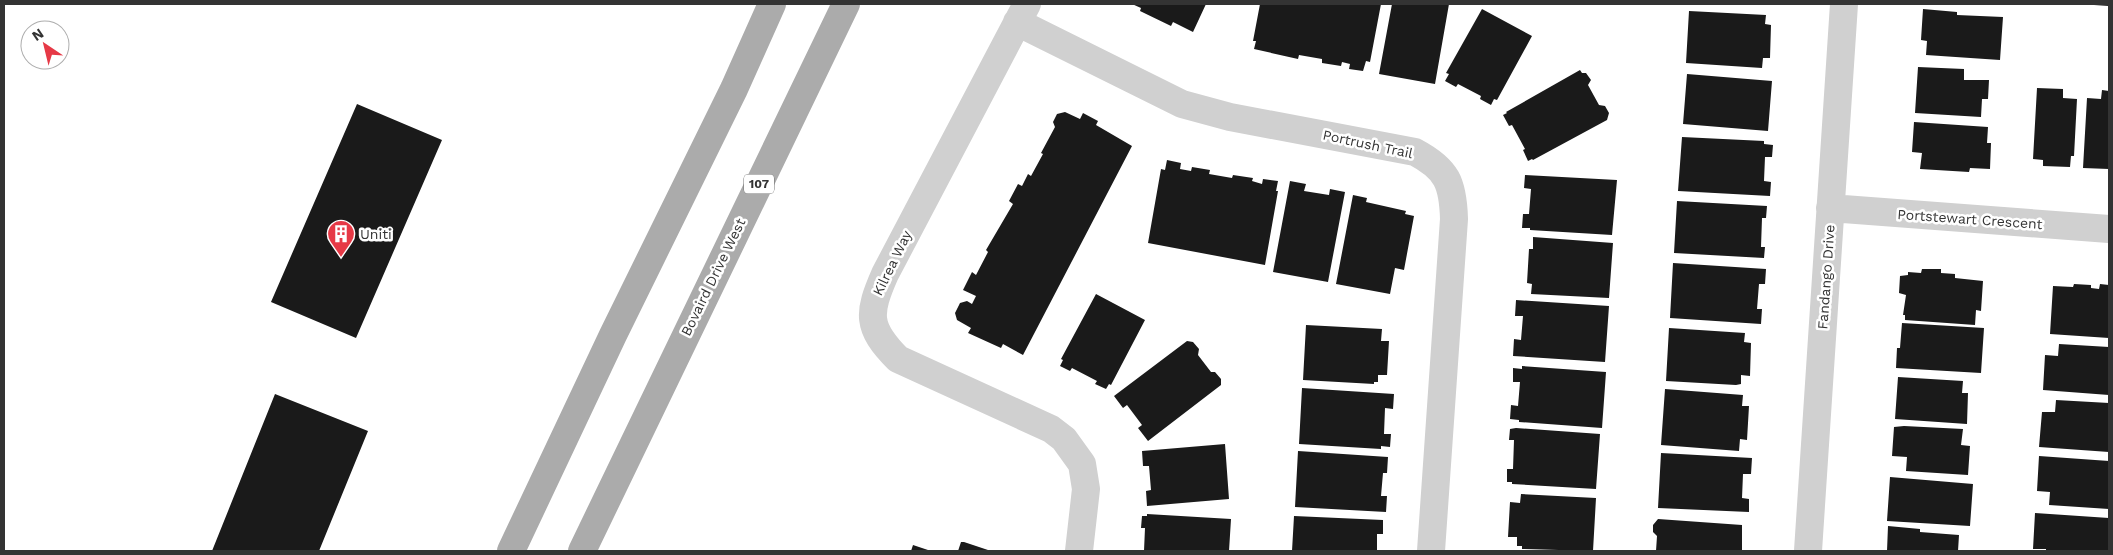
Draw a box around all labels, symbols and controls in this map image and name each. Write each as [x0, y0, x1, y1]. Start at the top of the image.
north arrow [20, 20, 70, 70]
text: N [29, 25, 46, 44]
street label: Portrush Trail [1321, 127, 1415, 162]
road number: 107 [744, 174, 774, 193]
street label: Portstewart Crescent [1897, 206, 2043, 232]
street label: Bovaird Drive West [678, 215, 748, 338]
building icon: Uniti [326, 219, 356, 258]
street label: Fandango Drive [1814, 224, 1838, 330]
place label: Uniti [360, 226, 392, 242]
street label: Kilrea Way [869, 227, 915, 298]

